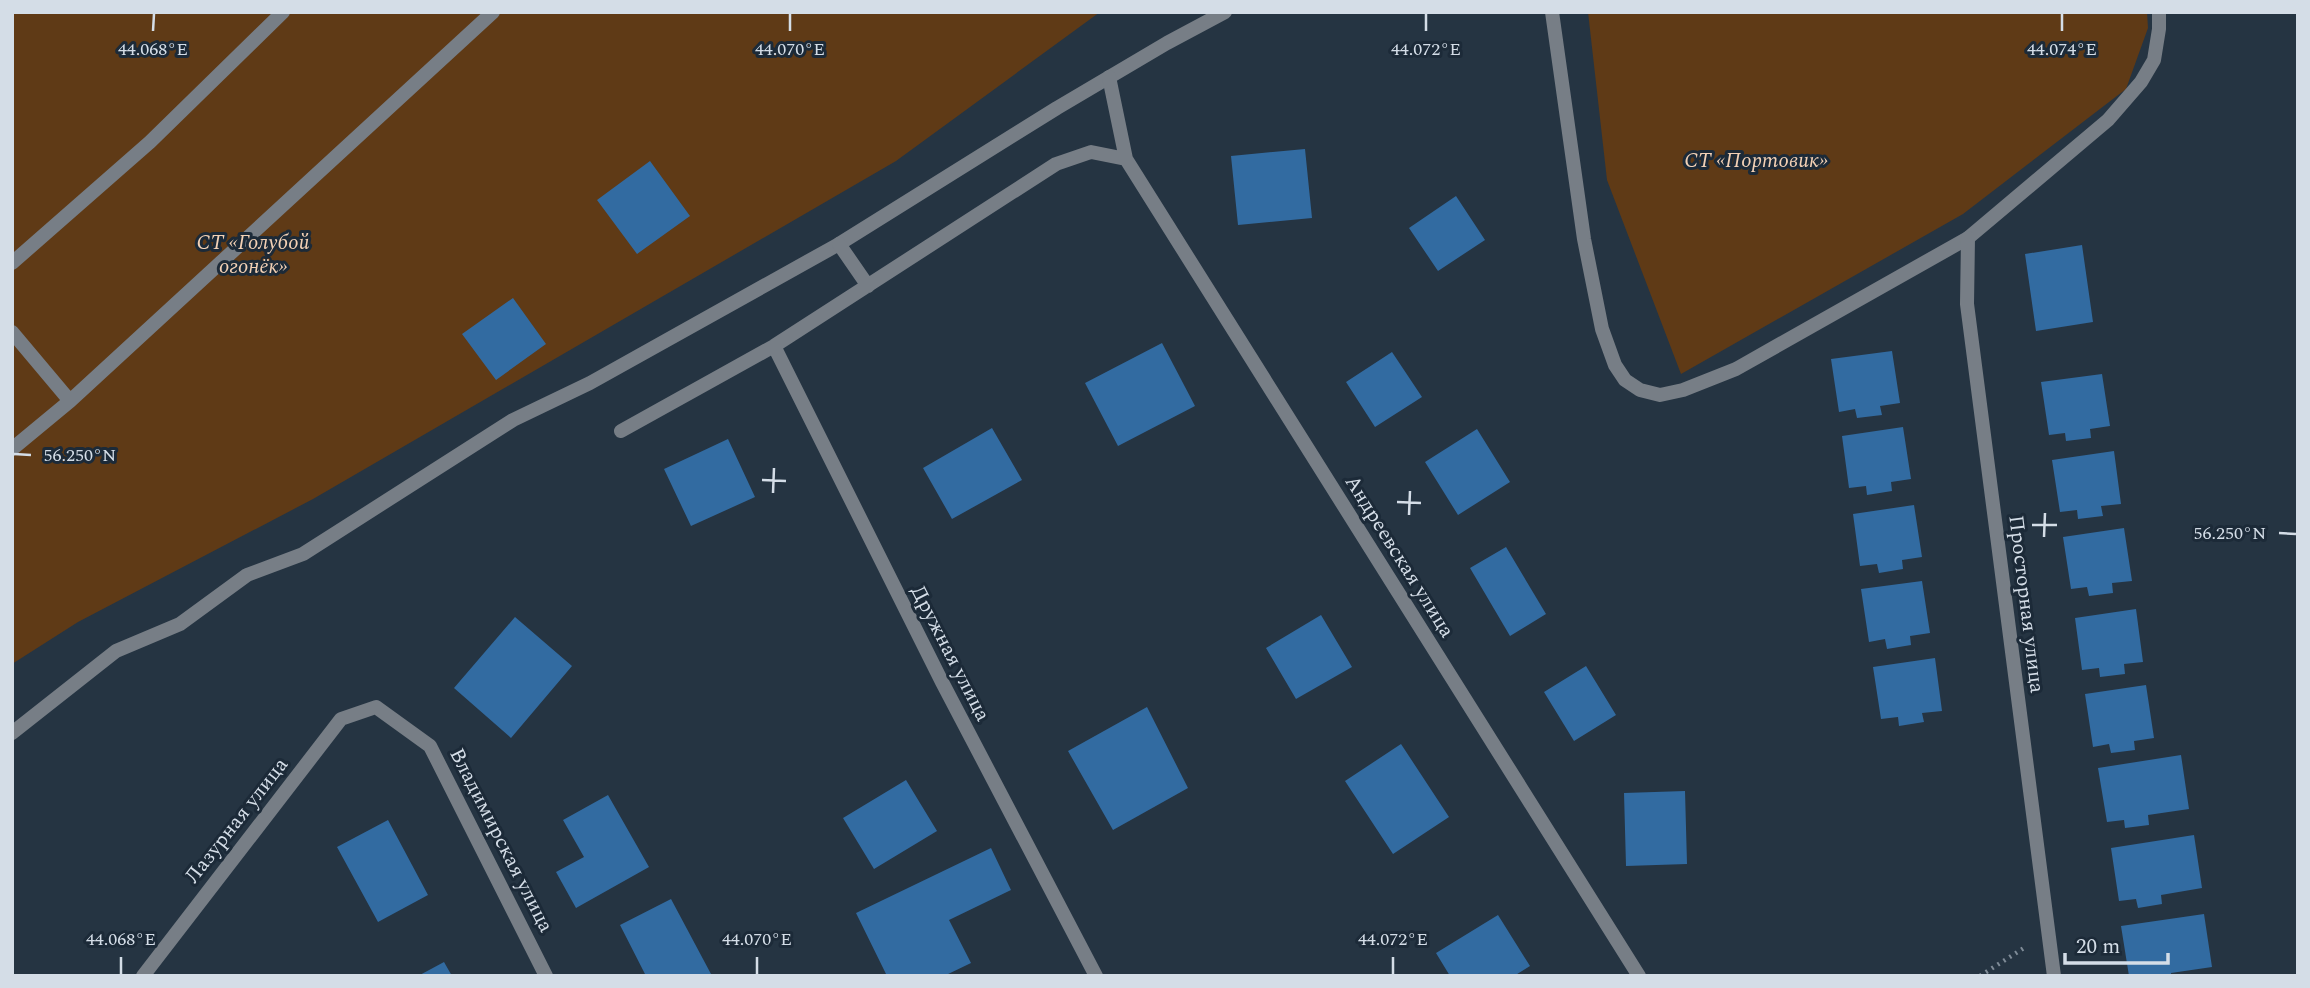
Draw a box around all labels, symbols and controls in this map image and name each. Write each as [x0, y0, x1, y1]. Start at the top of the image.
text: 44.068°E [118, 36, 188, 63]
text: 44.070°E [755, 36, 825, 63]
text: 44.072°E [1391, 36, 1461, 63]
text: 44.074°E [2027, 36, 2097, 63]
park label: СТ «Портовик» [1684, 145, 1828, 177]
park label: СТ «Голубой огонёк» [197, 227, 309, 283]
text: 56.250°N [44, 442, 116, 469]
street label: Андреевская улица [1336, 469, 1463, 645]
street label: Просторная улица [1999, 513, 2053, 696]
text: 56.250°N [2194, 520, 2266, 547]
street label: Дружная улица [902, 580, 999, 728]
street label: Владимирская улица [441, 743, 562, 939]
street label: Лазурная улица [177, 750, 297, 891]
scale bar [2065, 922, 2168, 966]
text: 44.068°E [86, 926, 156, 953]
text: 44.070°E [722, 926, 792, 953]
text: 44.072°E [1358, 926, 1428, 953]
text: 20 m [2076, 931, 2120, 963]

